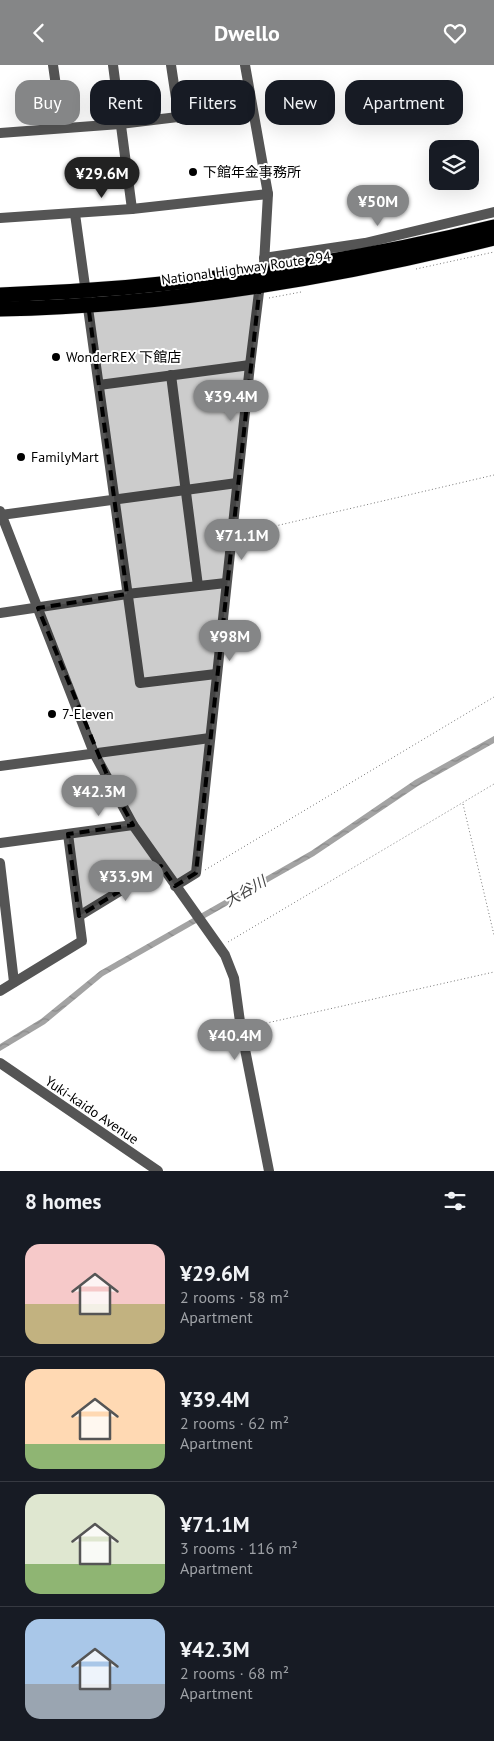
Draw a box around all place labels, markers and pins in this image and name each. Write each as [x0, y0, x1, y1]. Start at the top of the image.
pin: ¥29.6M [61, 157, 143, 199]
place label: 下館年金事務所 [203, 163, 301, 181]
marker: 下館年金事務所 [187, 166, 199, 178]
pin: ¥50M [348, 185, 408, 227]
place label: WonderREX 下館店 [66, 348, 181, 366]
marker: WonderREX 下館店 [50, 351, 62, 363]
pin: ¥39.4M [190, 379, 272, 422]
place label: FamilyMart [31, 448, 99, 466]
marker: FamilyMart [15, 451, 27, 463]
pin: ¥71.1M [201, 519, 283, 561]
pin: ¥98M [200, 619, 260, 662]
place label: 7-Eleven [62, 705, 114, 723]
marker: 7-Eleven [46, 708, 58, 720]
pin: ¥42.3M [58, 775, 140, 817]
pin: ¥33.9M [85, 859, 167, 902]
pin: ¥40.4M [194, 1019, 276, 1061]

